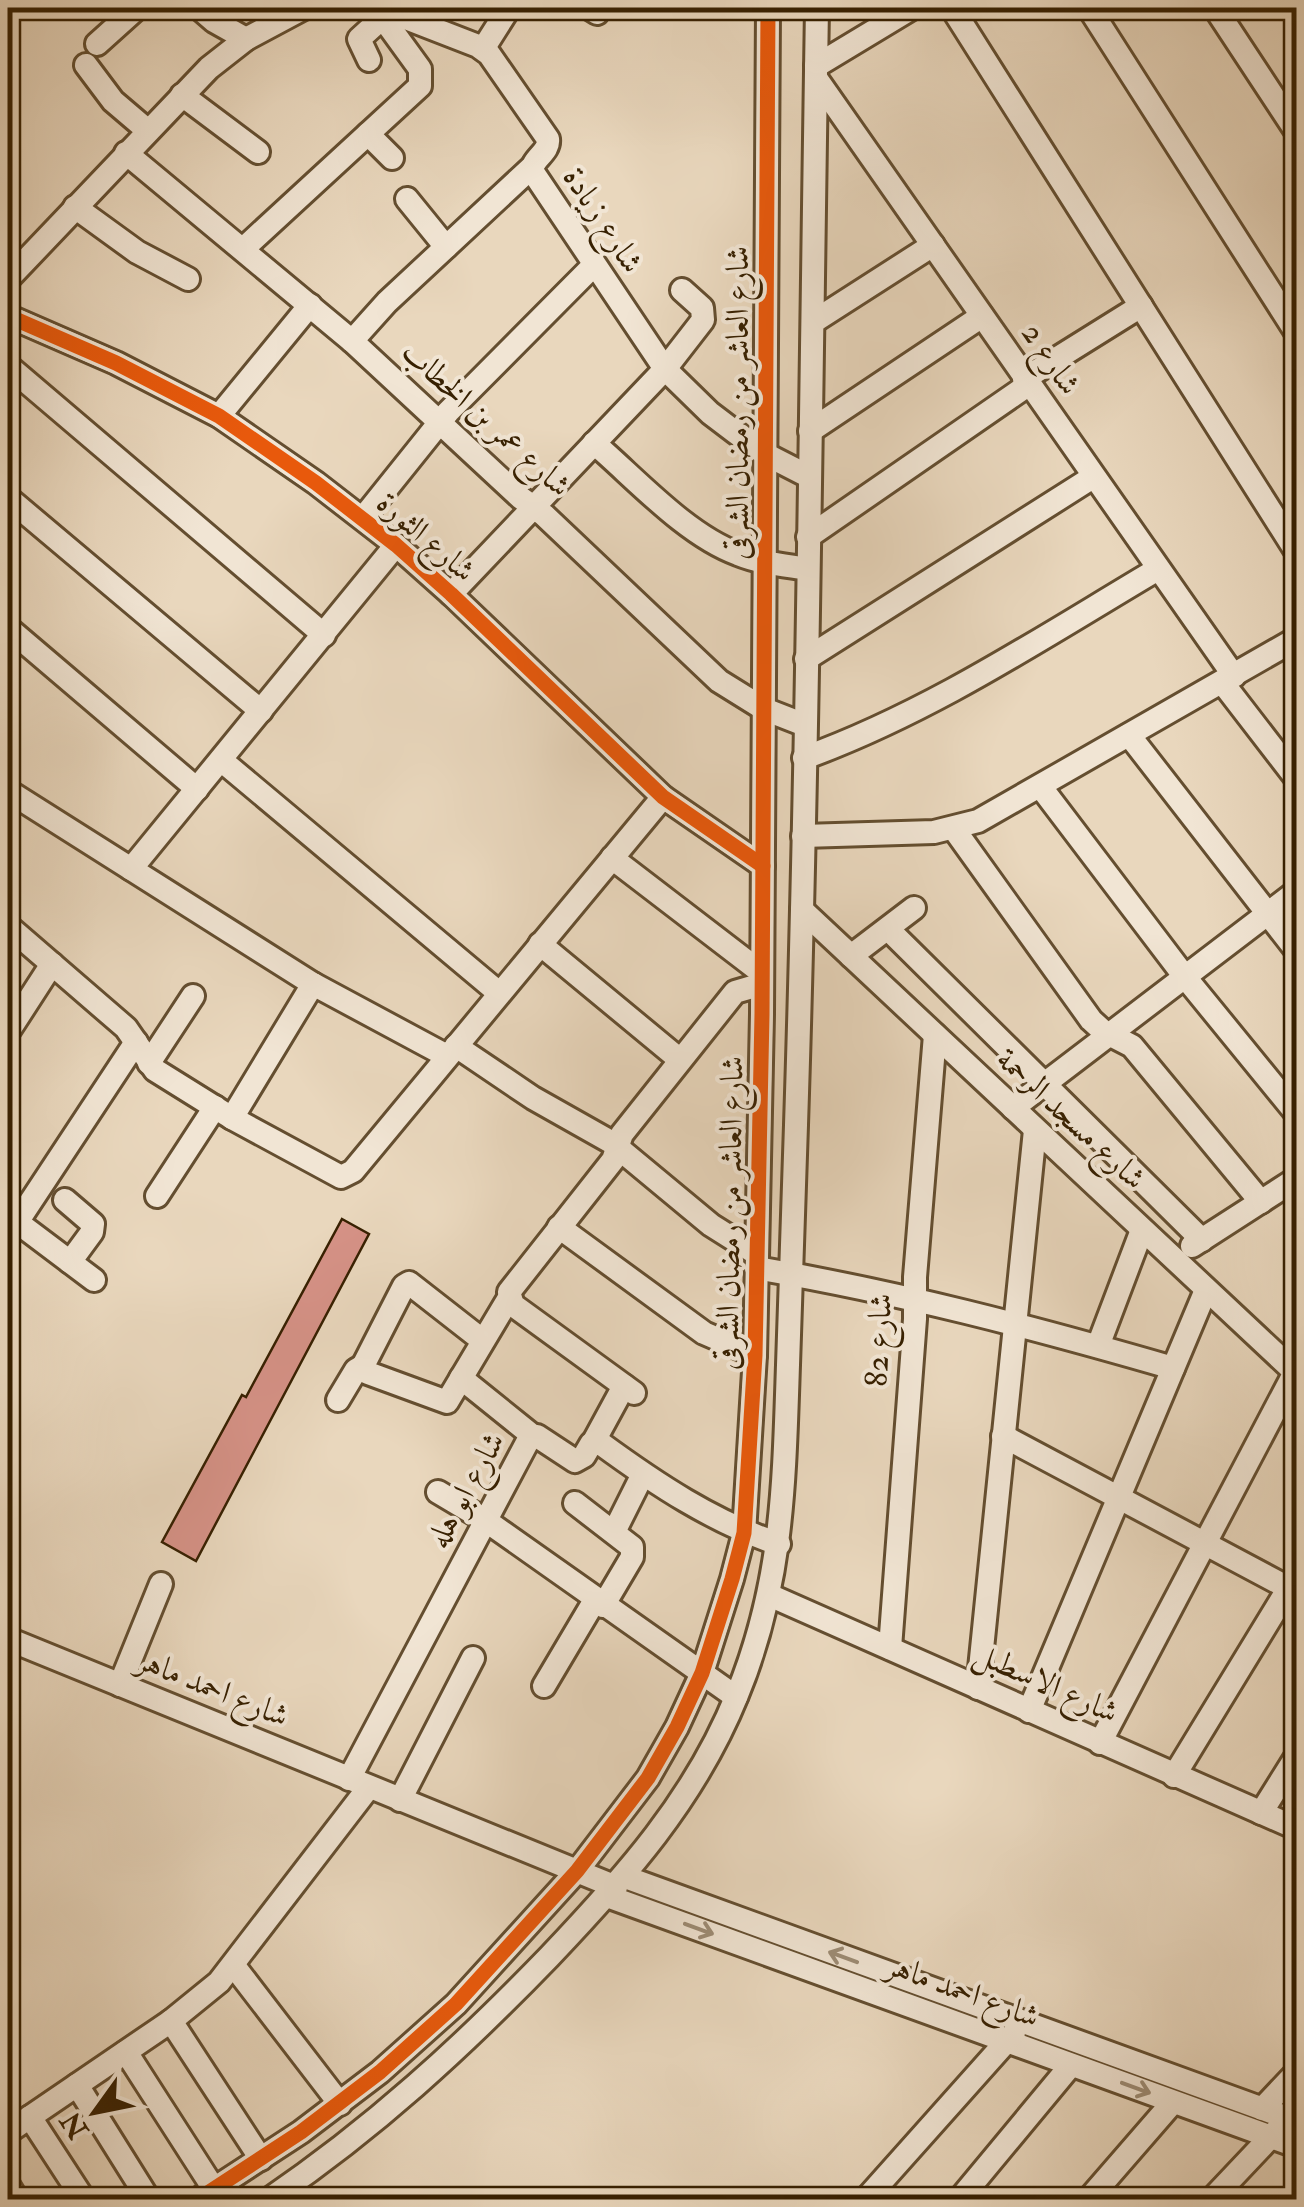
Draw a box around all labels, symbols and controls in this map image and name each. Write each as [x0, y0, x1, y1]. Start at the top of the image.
street label: شارع زيادة [549, 159, 652, 284]
street label: شارع العاشر من رمضان الشرقى [718, 246, 764, 560]
street label: شارع 2 [1007, 315, 1090, 406]
street label: شارع عمر بن الخطاب [389, 332, 579, 510]
street label: شارع الثورة [364, 483, 484, 595]
street label: شارع مسجد الرحمة [984, 1039, 1154, 1203]
street label: شارع العاشر من رمضان الشرقى [707, 1056, 759, 1370]
street label: شارع 82 [857, 1292, 907, 1388]
street label: شارع ابو هله [418, 1425, 519, 1558]
street label: شارع الاسطبل [965, 1633, 1124, 1738]
street label: شارع احمد ماهر [126, 1638, 294, 1742]
one-way arrow [682, 1921, 713, 1939]
street label: شارع احمد ماهر [876, 1944, 1045, 2043]
one-way arrow [828, 1947, 859, 1965]
north arrow [45, 2062, 145, 2162]
one-way arrow [1119, 2081, 1151, 2099]
text: N [53, 2104, 97, 2146]

